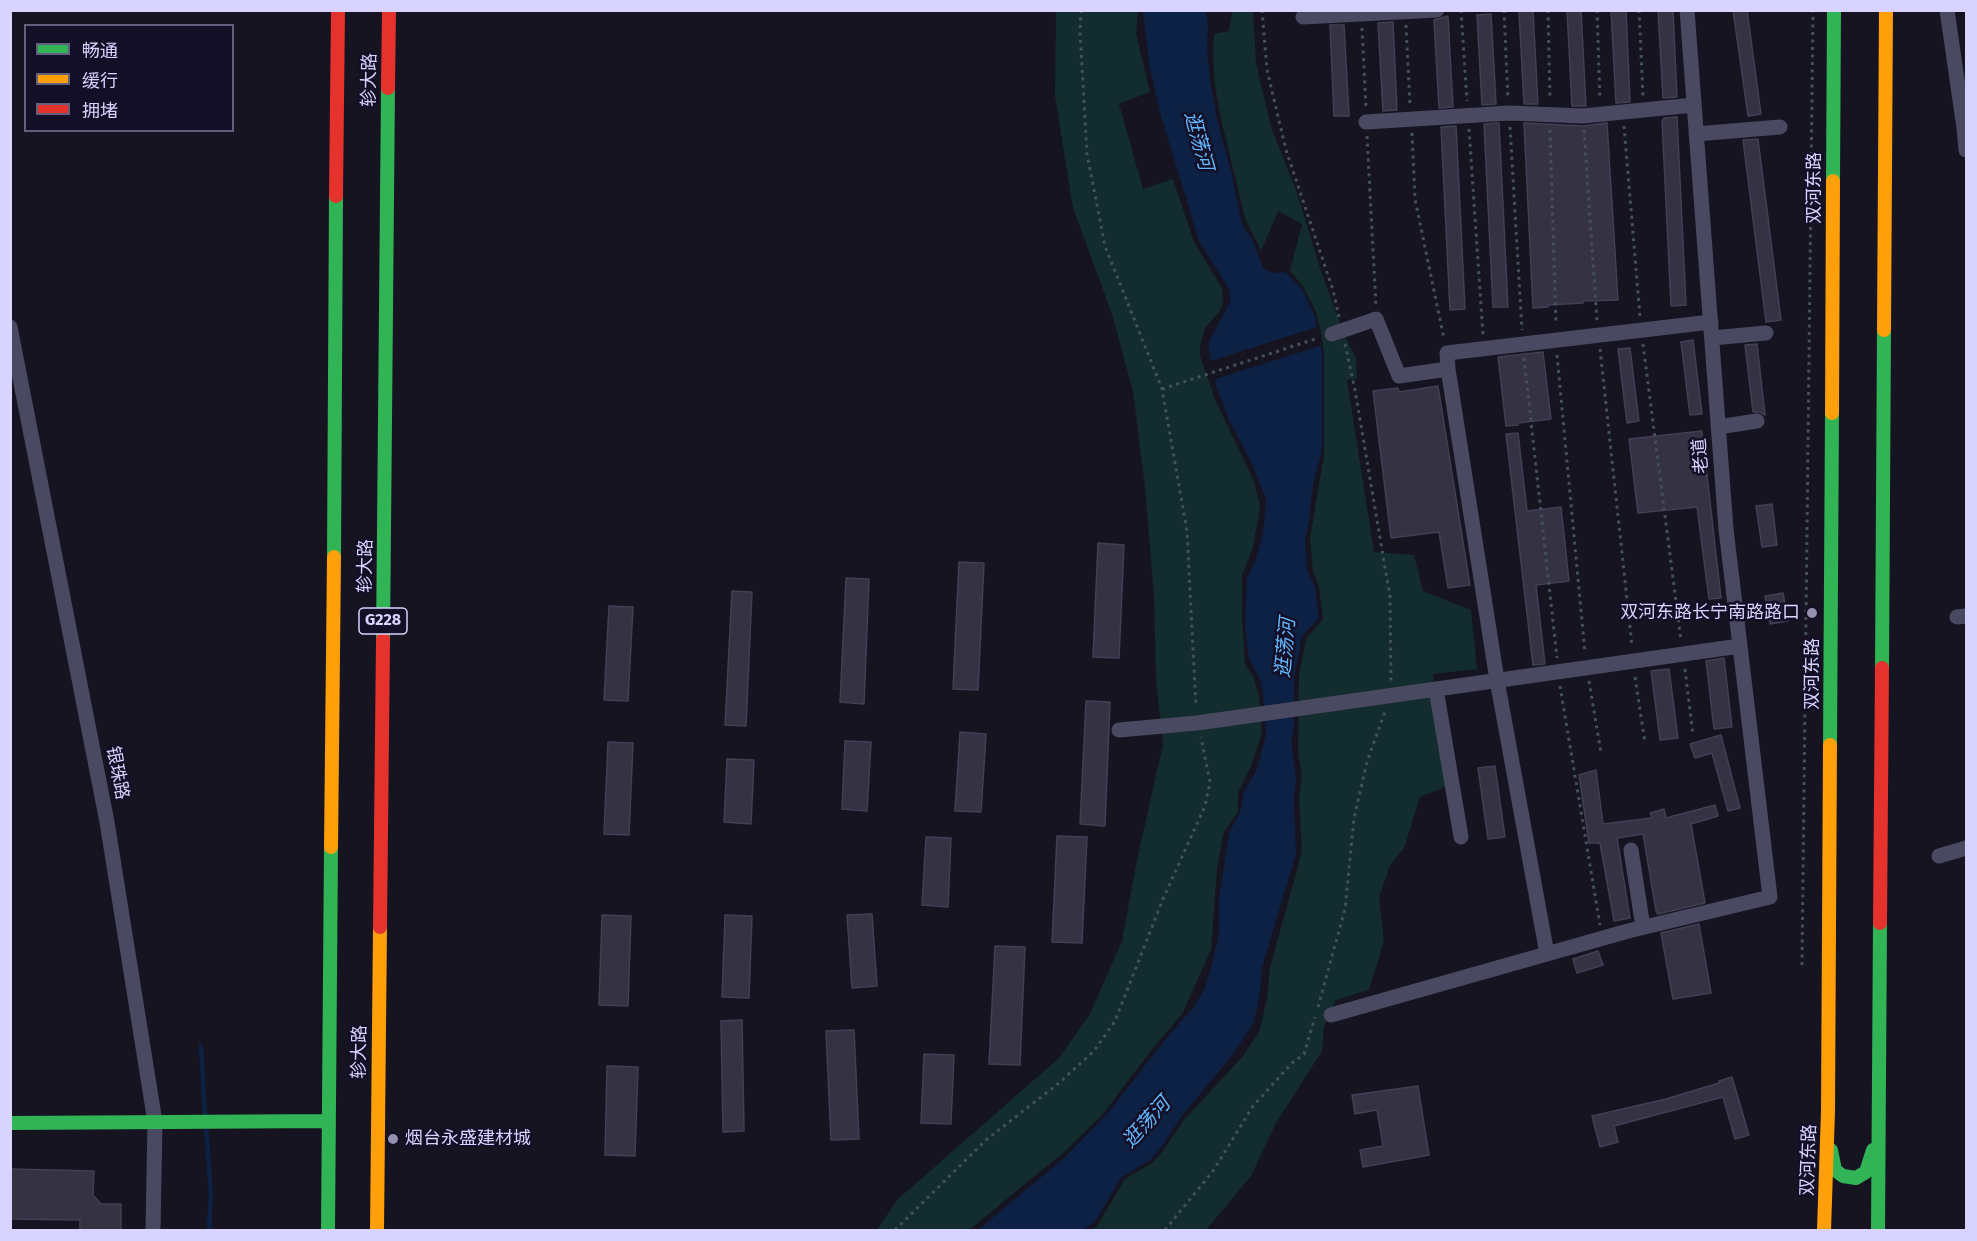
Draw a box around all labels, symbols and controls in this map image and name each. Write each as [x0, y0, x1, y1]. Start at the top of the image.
legend [24, 24, 234, 132]
text: 畅通 [82, 40, 118, 62]
street label: 轸大路 [359, 53, 381, 107]
text: 缓行 [82, 70, 118, 92]
text: 拥堵 [82, 100, 118, 122]
water label: 逛荡河 [1179, 109, 1217, 173]
street label: 双河东路 [1804, 152, 1826, 224]
street label: 老道 [1689, 437, 1713, 475]
street label: 轸大路 [355, 539, 377, 593]
place label: 双河东路长宁南路路口 [1620, 602, 1800, 624]
marker: 双河东路长宁南路路口 [1805, 606, 1819, 620]
road number: G228 [359, 608, 407, 634]
water label: 逛荡河 [1271, 617, 1301, 679]
street label: 双河东路 [1802, 638, 1824, 710]
street label: 银珠路 [101, 744, 133, 802]
street label: 轸大路 [349, 1025, 371, 1079]
water label: 逛荡河 [1118, 1093, 1176, 1153]
street label: 双河东路 [1797, 1124, 1821, 1196]
place label: 烟台永盛建材城 [405, 1128, 531, 1150]
marker: 烟台永盛建材城 [386, 1132, 400, 1146]

